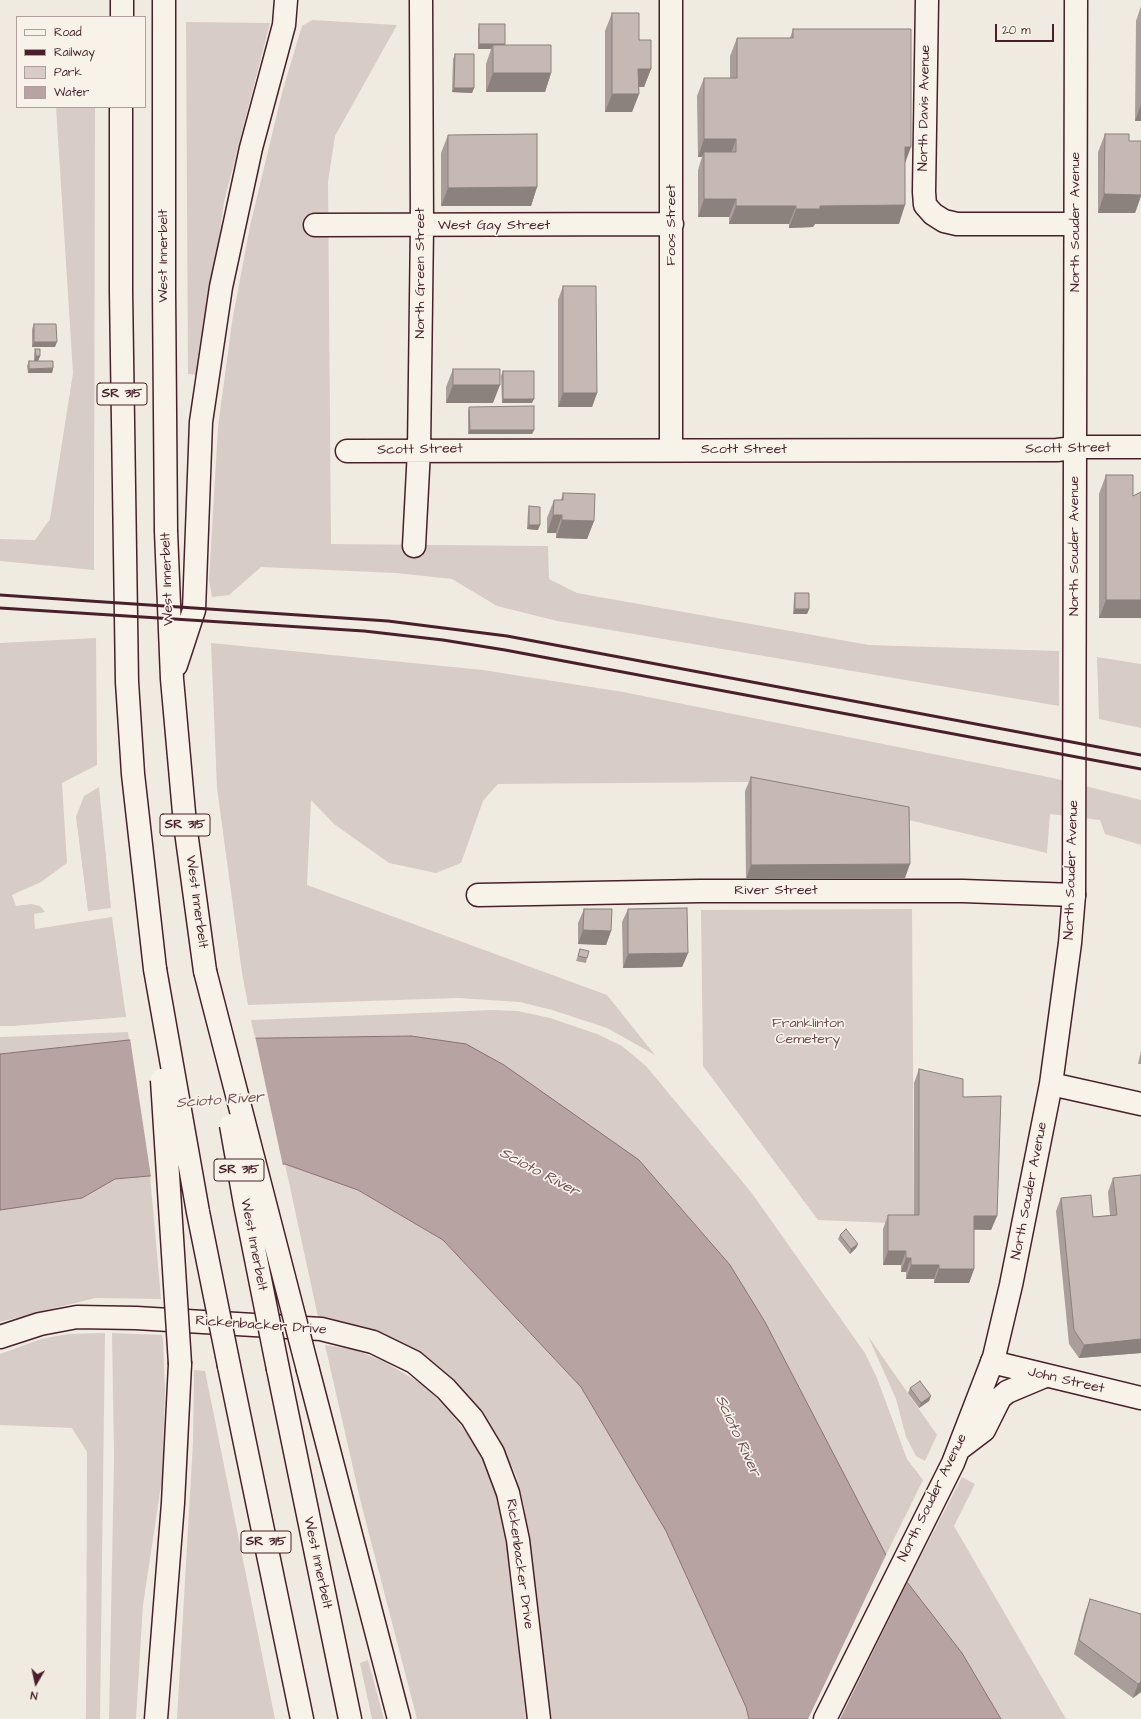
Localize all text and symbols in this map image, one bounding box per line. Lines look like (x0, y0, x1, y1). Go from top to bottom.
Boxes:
legend (16, 16, 146, 108)
scale bar (997, 16, 1056, 42)
text: 20 m (1002, 22, 1031, 39)
text: Road (54, 24, 82, 41)
text: Railway (54, 44, 95, 61)
street label: North Davis Avenue (915, 45, 935, 171)
text: Park (54, 64, 82, 81)
text: Water (54, 84, 89, 101)
street label: North Souder Avenue (1068, 152, 1084, 292)
street label: Foos Street (664, 184, 680, 266)
street label: North Green Street (413, 208, 429, 338)
street label: West Innerbelt (156, 209, 172, 303)
street label: West Gay Street (438, 218, 550, 234)
road number: SR 315 (97, 383, 147, 405)
street label: Scott Street (1025, 440, 1111, 458)
street label: Scott Street (377, 441, 463, 459)
street label: Scott Street (701, 442, 787, 458)
street label: North Souder Avenue (1067, 476, 1083, 616)
street label: West Innerbelt (158, 532, 178, 626)
street label: North Souder Avenue (1061, 800, 1083, 940)
road number: SR 315 (160, 814, 210, 836)
street label: West Innerbelt (181, 854, 211, 950)
street label: River Street (734, 883, 818, 899)
park label: Franklinton Cemetery (772, 1016, 844, 1048)
water label: Scioto River (176, 1089, 264, 1113)
street label: North Souder Avenue (1008, 1121, 1052, 1261)
water label: Scioto River (496, 1145, 582, 1201)
road number: SR 315 (214, 1159, 264, 1181)
street label: West Innerbelt (236, 1197, 270, 1293)
street label: Rickenbacker Drive (195, 1313, 327, 1339)
street label: John Street (1026, 1364, 1106, 1398)
water label: Scioto River (710, 1393, 764, 1479)
street label: North Souder Avenue (895, 1431, 971, 1565)
street label: Rickenbacker Drive (502, 1498, 536, 1630)
street label: West Innerbelt (299, 1515, 335, 1611)
road number: SR 315 (241, 1531, 291, 1553)
north arrow (16, 1663, 56, 1703)
text: N (29, 1687, 39, 1703)

